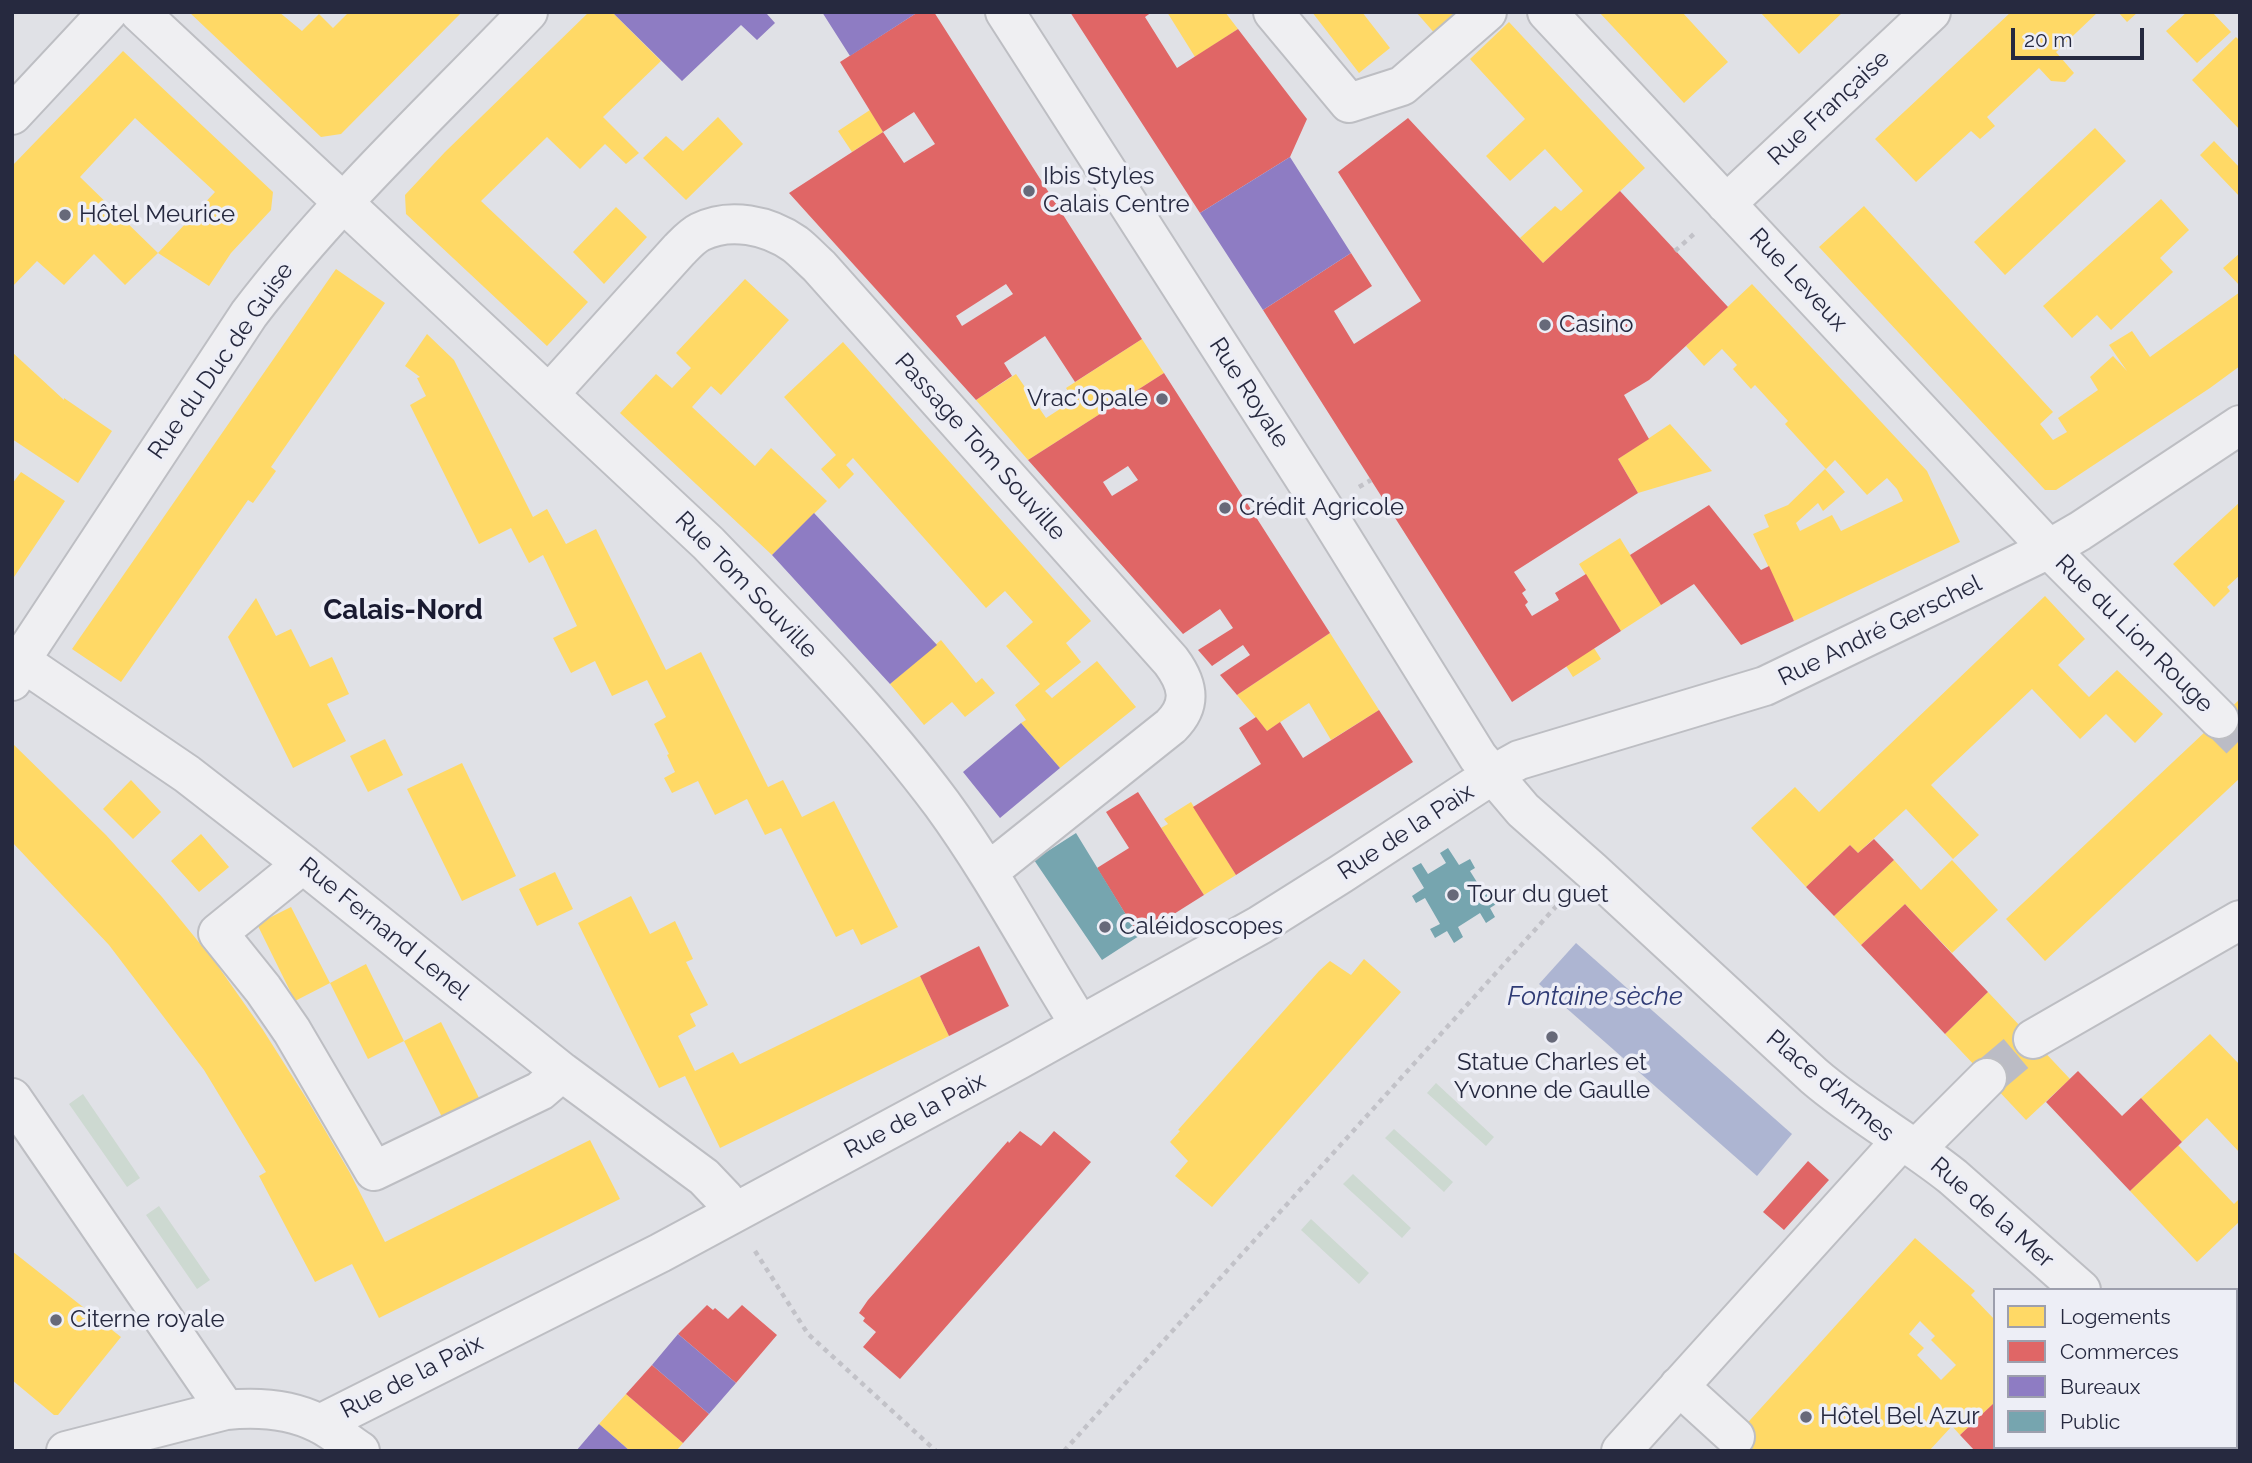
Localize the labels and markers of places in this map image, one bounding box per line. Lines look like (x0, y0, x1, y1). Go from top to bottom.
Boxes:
place label: Ibis Styles Calais Centre (1043, 163, 1190, 219)
marker: Ibis Styles Calais Centre (1021, 183, 1037, 199)
place label: Hôtel Meurice (79, 201, 235, 229)
marker: Hôtel Meurice (57, 207, 73, 223)
place label: Casino (1559, 311, 1634, 339)
marker: Casino (1537, 317, 1553, 333)
place label: Vrac'Opale (1027, 385, 1148, 413)
marker: Vrac'Opale (1154, 391, 1170, 407)
place label: Crédit Agricole (1239, 494, 1404, 522)
marker: Crédit Agricole (1217, 500, 1233, 516)
place label: Tour du guet (1467, 881, 1608, 909)
marker: Tour du guet (1445, 887, 1461, 903)
place label: Caléidoscopes (1119, 913, 1283, 941)
marker: Caléidoscopes (1097, 919, 1113, 935)
marker: Statue Charles et Yvonne de Gaulle (1544, 1029, 1560, 1045)
place label: Statue Charles et Yvonne de Gaulle (1454, 1049, 1650, 1105)
place label: Citerne royale (70, 1306, 224, 1334)
marker: Citerne royale (48, 1312, 64, 1328)
place label: Hôtel Bel Azur (1820, 1403, 1980, 1431)
marker: Hôtel Bel Azur (1798, 1409, 1814, 1425)

